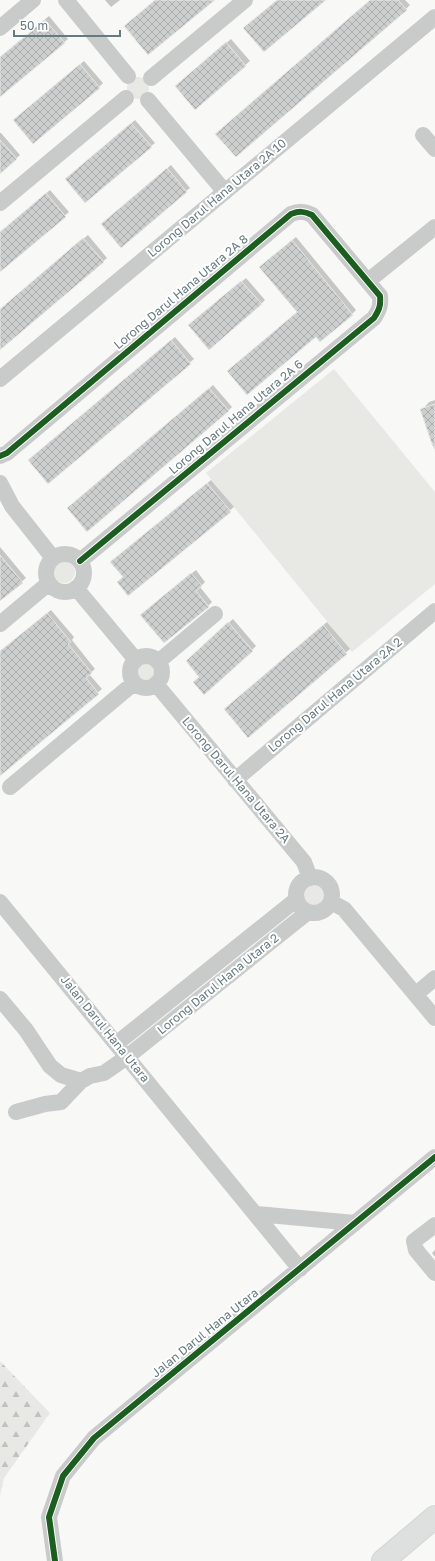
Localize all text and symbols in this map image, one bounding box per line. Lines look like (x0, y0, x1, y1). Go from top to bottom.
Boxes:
scale bar (14, 12, 120, 38)
text: 50 m (20, 18, 48, 33)
street label: Lorong Darul Hana Utara 2A 10 (144, 135, 289, 260)
street label: Lorong Darul Hana Utara 2A 8 (111, 231, 251, 352)
street label: Lorong Darul Hana Utara 2A 6 (166, 356, 306, 477)
street label: Lorong Darul Hana Utara 2A 2 (265, 634, 405, 755)
street label: Lorong Darul Hana Utara 2A (179, 714, 294, 846)
street label: Lorong Darul Hana Utara 2 (154, 930, 282, 1037)
street label: Jalan Darul Hana Utara (58, 972, 153, 1085)
street label: Jalan Darul Hana Utara (148, 1285, 261, 1380)

